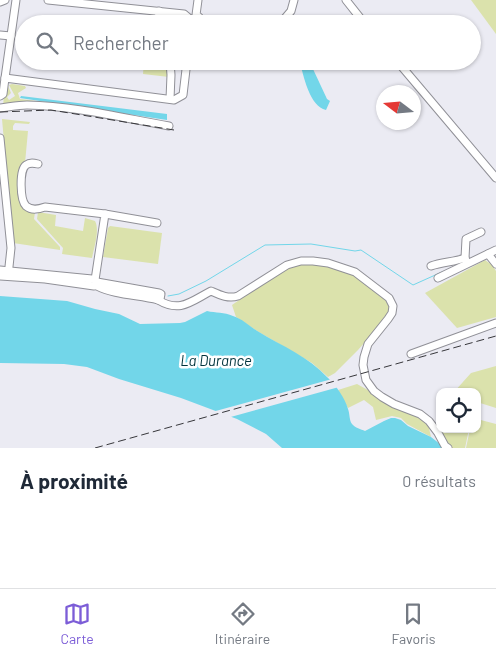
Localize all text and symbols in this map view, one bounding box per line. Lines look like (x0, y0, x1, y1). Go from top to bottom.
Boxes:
search box (15, 15, 481, 70)
icon: search (33, 29, 61, 57)
text: Rechercher (73, 31, 169, 54)
north arrow (376, 85, 421, 130)
water label: La Durance (180, 351, 252, 369)
map controls (436, 388, 481, 433)
button: locate (436, 388, 481, 433)
text: À proximité (20, 468, 128, 493)
text: 0 résultats (402, 471, 476, 490)
tab: Carte (61, 600, 94, 647)
tab: Itinéraire (215, 600, 270, 647)
tab: Favoris (391, 600, 435, 647)

